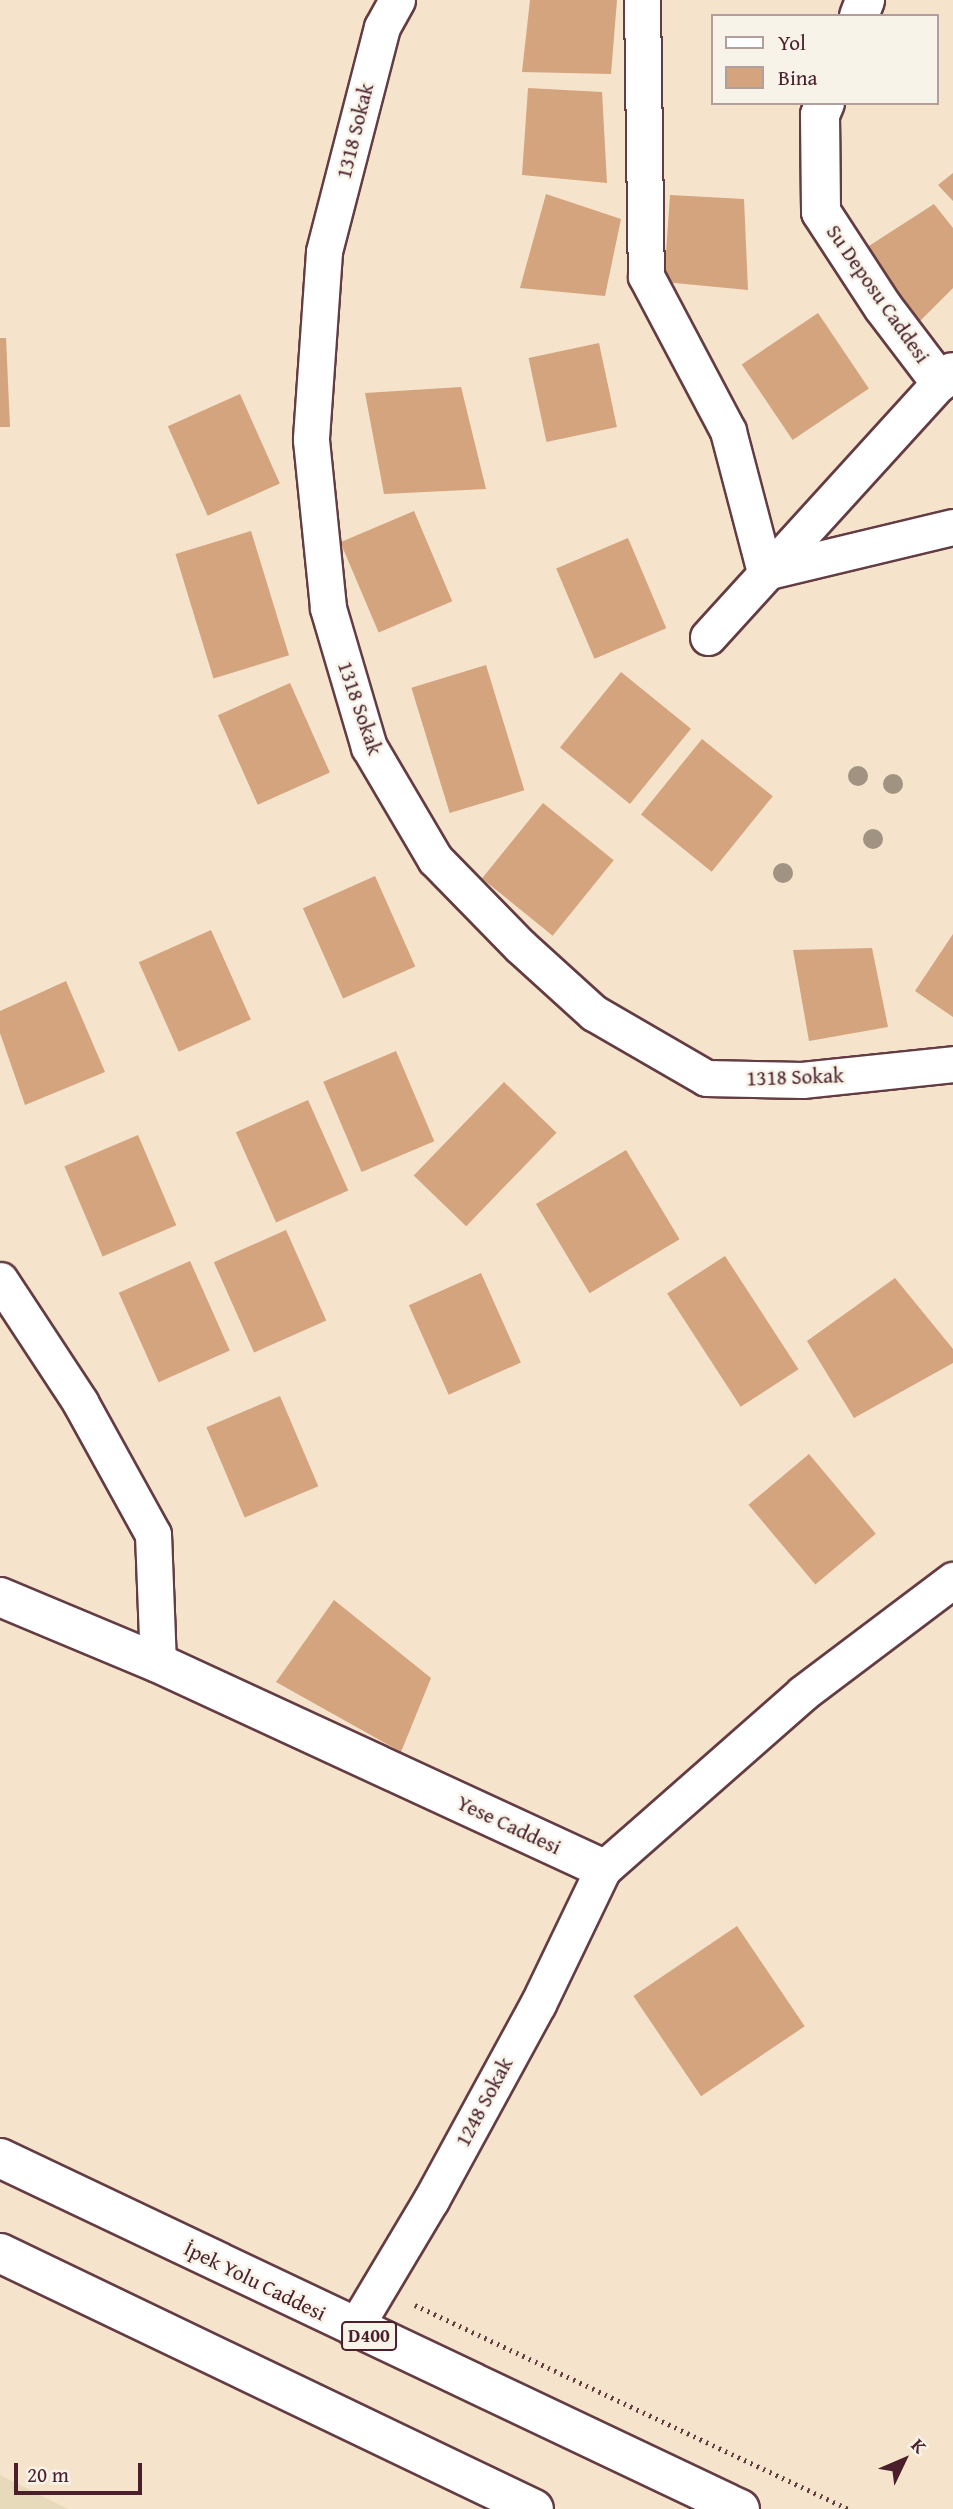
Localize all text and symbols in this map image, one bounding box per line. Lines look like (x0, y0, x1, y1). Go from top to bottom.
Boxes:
legend (712, 14, 939, 105)
text: Yol (778, 27, 806, 58)
text: Bina (778, 62, 818, 93)
street label: 1318 Sokak (331, 81, 379, 181)
street label: Su Deposu Caddesi (821, 220, 935, 368)
street label: 1318 Sokak (332, 658, 388, 758)
street label: 1318 Sokak (746, 1063, 844, 1091)
street label: Yese Caddesi (453, 1790, 565, 1860)
street label: 1248 Sokak (450, 2053, 518, 2151)
street label: İpek Yolu Caddesi (180, 2236, 330, 2326)
road number: D400 (341, 2320, 397, 2352)
north arrow (869, 2425, 939, 2495)
text: K (905, 2431, 933, 2459)
scale bar (18, 2450, 145, 2494)
text: 20 m (27, 2459, 69, 2490)

